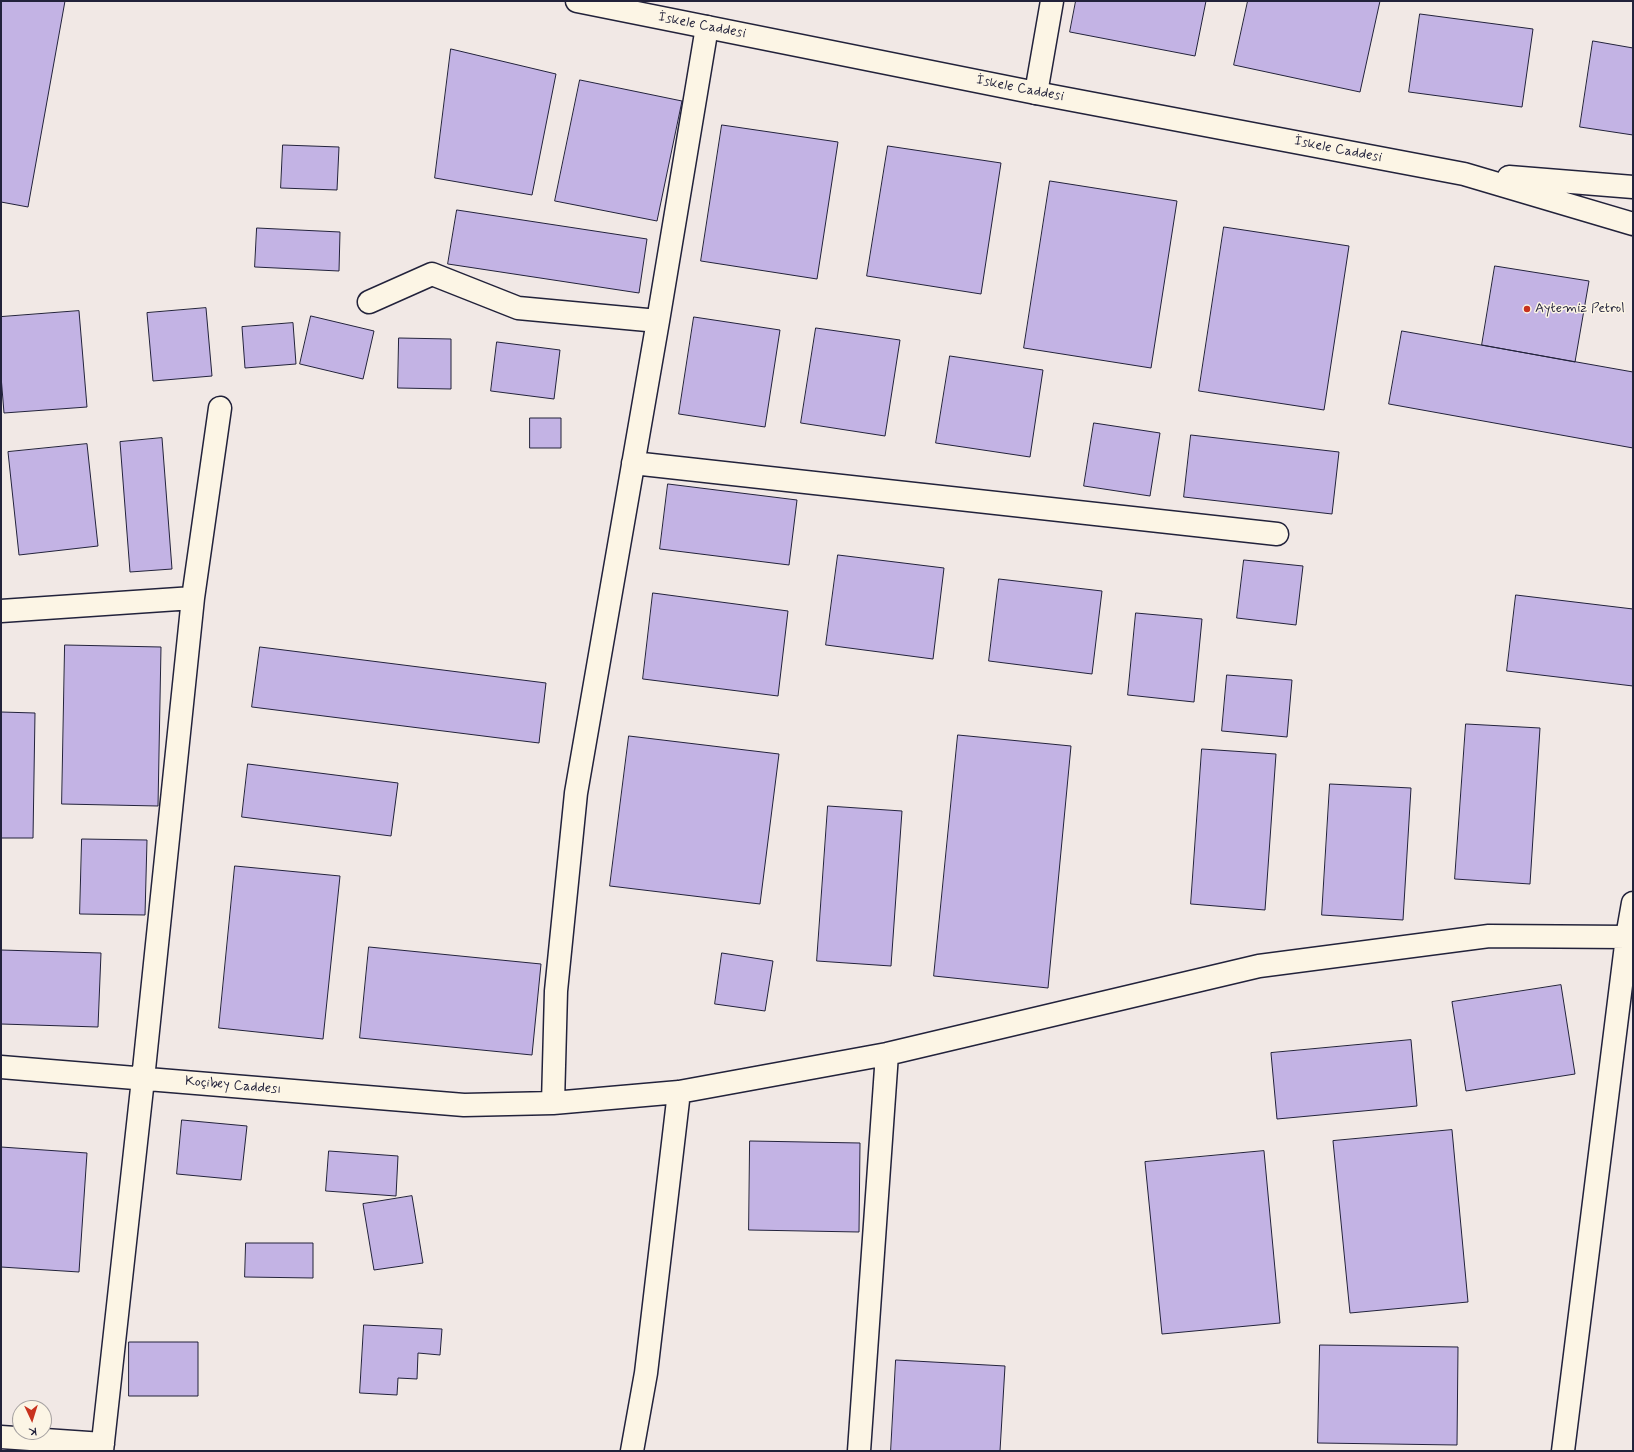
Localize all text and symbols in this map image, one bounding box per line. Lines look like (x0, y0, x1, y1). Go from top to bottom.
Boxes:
street label: İskele Caddesi (657, 9, 747, 43)
street label: İskele Caddesi (975, 72, 1065, 106)
street label: İskele Caddesi (1293, 133, 1383, 167)
place label: Aytemiz Petrol (1535, 301, 1625, 317)
marker: Aytemiz Petrol (1522, 304, 1532, 314)
street label: Koçibey Caddesı (184, 1073, 282, 1099)
north arrow (12, 1400, 52, 1440)
text: K (28, 1424, 37, 1438)

